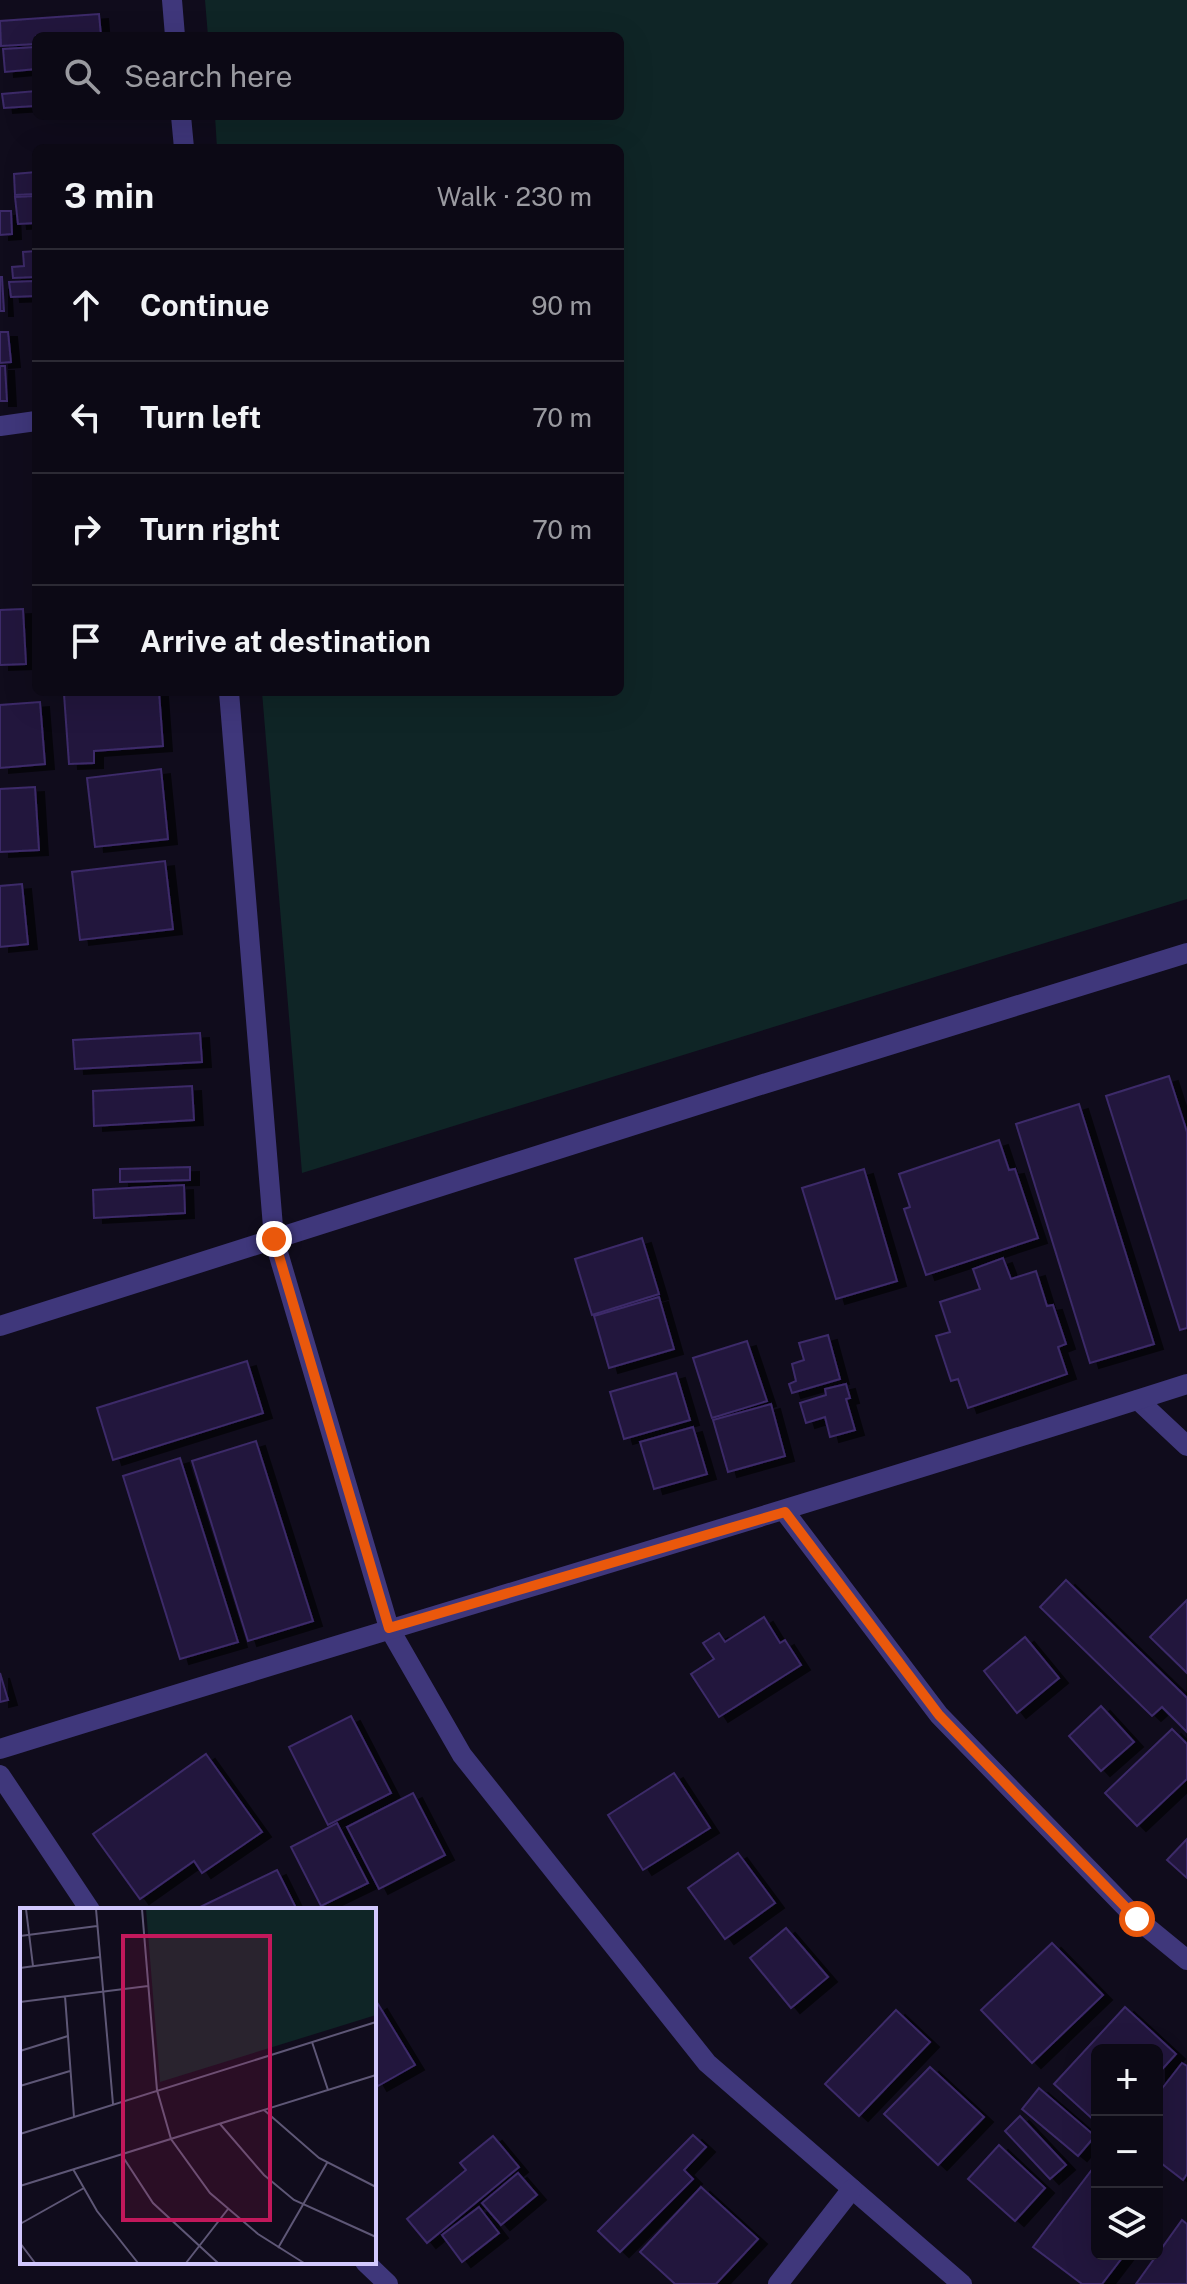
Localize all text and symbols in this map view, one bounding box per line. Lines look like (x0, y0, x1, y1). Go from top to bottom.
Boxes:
search box (32, 32, 624, 120)
icon: search (60, 54, 104, 98)
text: Search here (124, 58, 292, 94)
text: 3 min (64, 176, 154, 216)
text: Walk · 230 m (437, 181, 592, 212)
icon: ahead (64, 283, 108, 327)
text: Continue (140, 287, 270, 323)
text: 90 m (531, 290, 592, 321)
icon: left (64, 395, 108, 439)
text: Turn left (140, 399, 261, 435)
text: 70 m (532, 402, 592, 433)
icon: right (64, 507, 108, 551)
text: Turn right (140, 511, 280, 547)
text: 70 m (532, 514, 592, 545)
icon: arrive (64, 619, 108, 663)
text: Arrive at destination (140, 623, 431, 659)
route end (256, 1221, 292, 1257)
route start (1119, 1901, 1155, 1937)
inset map (20, 1908, 376, 2264)
map controls (1091, 2044, 1163, 2260)
button: + (1091, 2044, 1163, 2116)
button: − (1091, 2116, 1163, 2188)
button: layers (1091, 2188, 1163, 2260)

